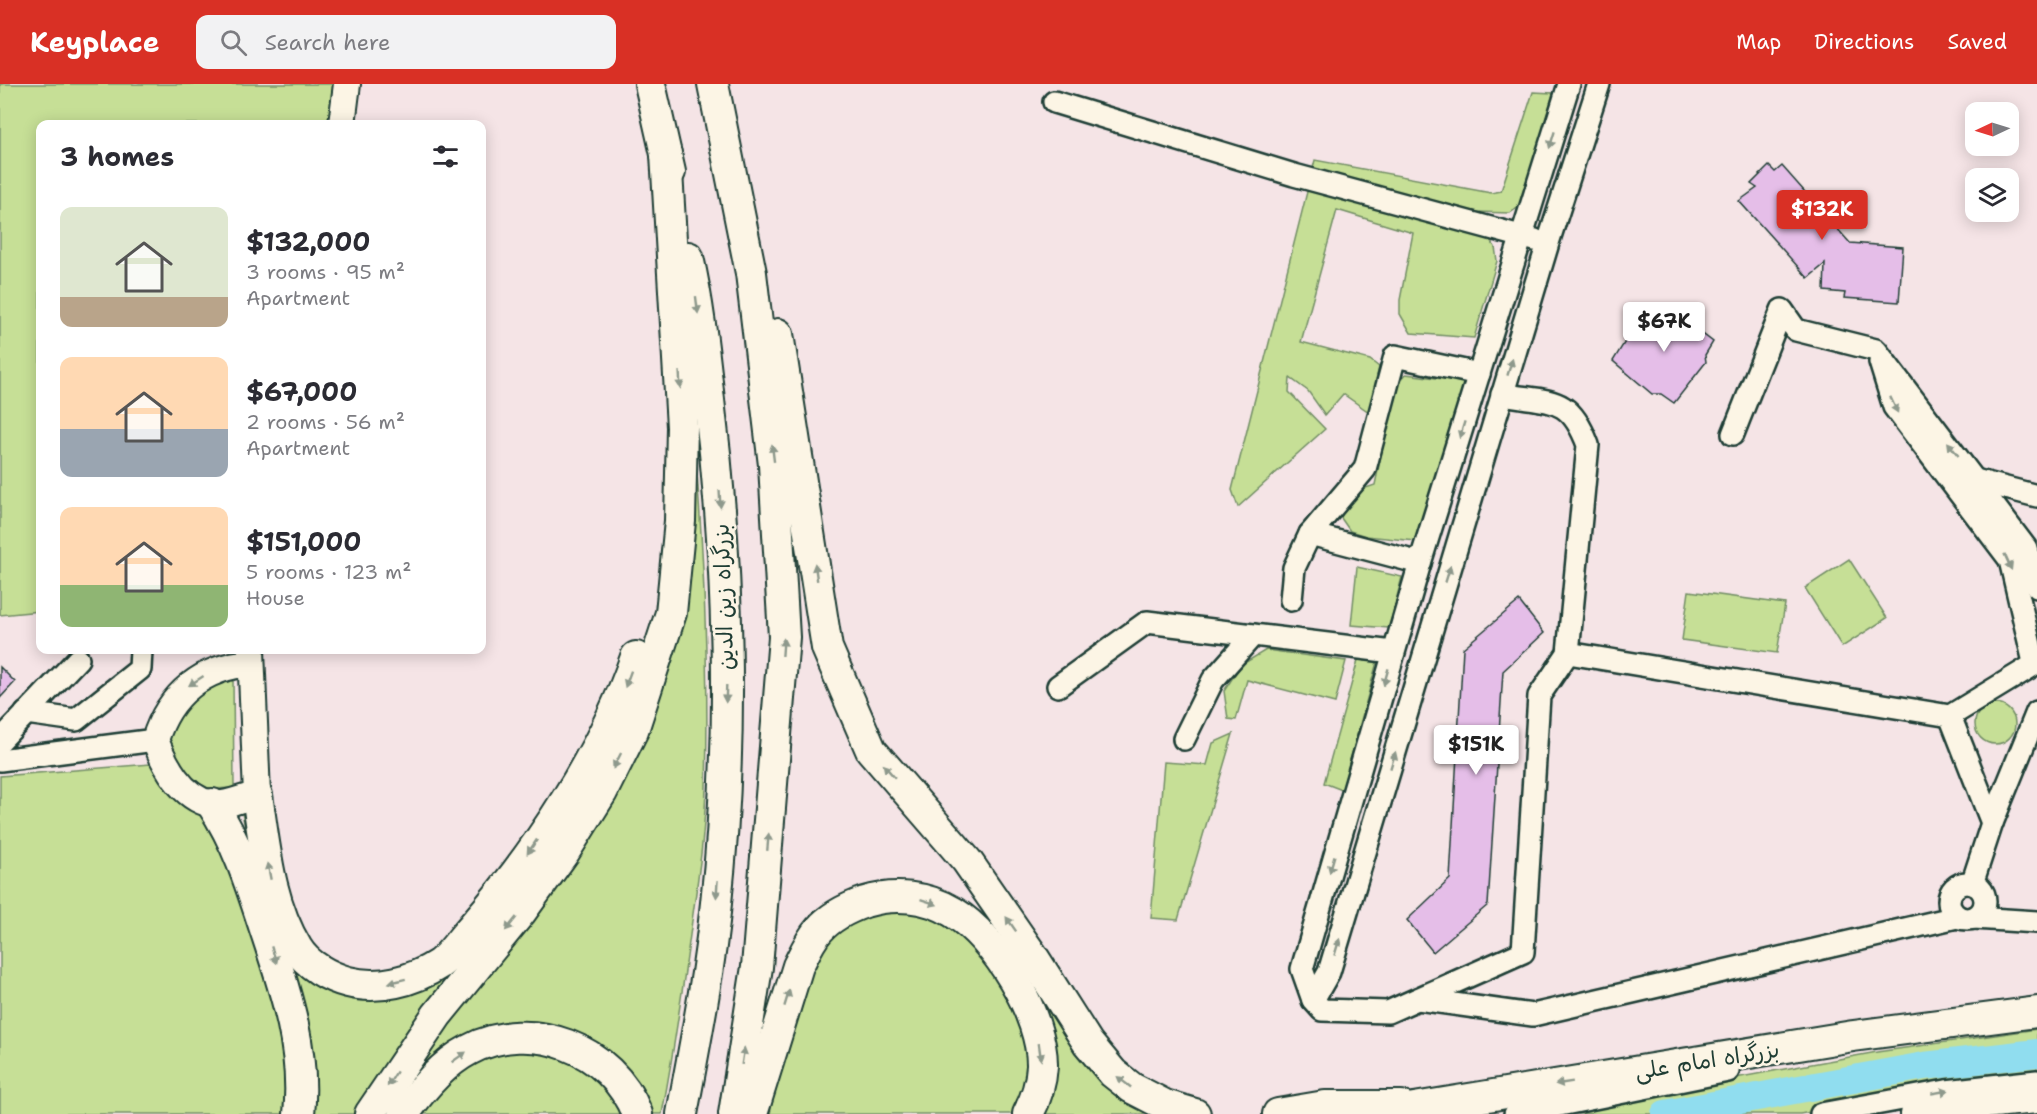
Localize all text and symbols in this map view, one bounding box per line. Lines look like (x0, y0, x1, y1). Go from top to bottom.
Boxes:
search box (196, 15, 616, 69)
text: Keyplace (30, 23, 160, 61)
icon: search (217, 26, 250, 59)
text: Search here (265, 28, 390, 57)
text: Map (1736, 28, 1781, 56)
text: Directions (1814, 28, 1914, 56)
text: Saved (1947, 28, 2007, 56)
north arrow (1965, 102, 2019, 156)
map controls (1965, 102, 2019, 222)
one-way arrow (1547, 131, 1556, 149)
text: 3 homes (60, 139, 174, 174)
icon: filters (429, 140, 462, 173)
button: layers (1965, 168, 2019, 222)
pin: $132K (1780, 190, 1864, 241)
text: $132K (1791, 196, 1853, 222)
text: $132,000 (246, 224, 371, 259)
icon: home (108, 231, 180, 303)
text: 3 rooms · 95 m² (246, 259, 405, 285)
text: Apartment (246, 285, 350, 311)
one-way arrow (693, 296, 702, 315)
pin: $67K (1628, 302, 1700, 353)
text: $67K (1637, 308, 1691, 334)
one-way arrow (1506, 358, 1515, 376)
one-way arrow (675, 370, 684, 389)
text: $67,000 (246, 374, 357, 409)
icon: home (108, 381, 180, 453)
one-way arrow (1889, 396, 1899, 414)
text: 2 rooms · 56 m² (246, 409, 405, 435)
one-way arrow (1457, 421, 1466, 439)
text: Apartment (246, 435, 350, 461)
one-way arrow (1946, 441, 1959, 457)
one-way arrow (768, 443, 778, 462)
one-way arrow (715, 490, 724, 509)
street label: بزرگراه زین الدین (706, 523, 741, 671)
text: $151,000 (246, 524, 362, 559)
icon: home (108, 531, 180, 603)
one-way arrow (2003, 553, 2013, 571)
text: 5 rooms · 123 m² (246, 559, 412, 585)
one-way arrow (811, 563, 820, 582)
one-way arrow (1444, 564, 1453, 582)
text: House (246, 585, 305, 611)
one-way arrow (778, 638, 788, 657)
one-way arrow (1381, 668, 1390, 686)
one-way arrow (623, 670, 633, 688)
one-way arrow (188, 676, 205, 687)
one-way arrow (721, 684, 731, 703)
pin: $151K (1434, 725, 1518, 776)
text: $151K (1448, 731, 1504, 757)
one-way arrow (1389, 751, 1398, 769)
one-way arrow (613, 753, 622, 770)
one-way arrow (883, 764, 896, 779)
one-way arrow (763, 832, 773, 851)
one-way arrow (526, 839, 538, 855)
one-way arrow (1327, 855, 1336, 873)
one-way arrow (264, 862, 273, 881)
one-way arrow (713, 879, 722, 898)
one-way arrow (920, 898, 938, 907)
one-way arrow (504, 916, 517, 932)
one-way arrow (1005, 916, 1017, 932)
one-way arrow (1333, 938, 1342, 956)
one-way arrow (269, 946, 279, 964)
one-way arrow (387, 977, 406, 986)
one-way arrow (783, 989, 793, 1007)
street label: بزرگراه امام علی (1633, 1035, 1782, 1088)
one-way arrow (1035, 1042, 1044, 1061)
one-way arrow (739, 1047, 748, 1066)
one-way arrow (450, 1051, 466, 1063)
one-way arrow (386, 1070, 398, 1086)
one-way arrow (1116, 1076, 1131, 1088)
one-way arrow (1554, 1079, 1573, 1088)
one-way arrow (1931, 1087, 1950, 1096)

